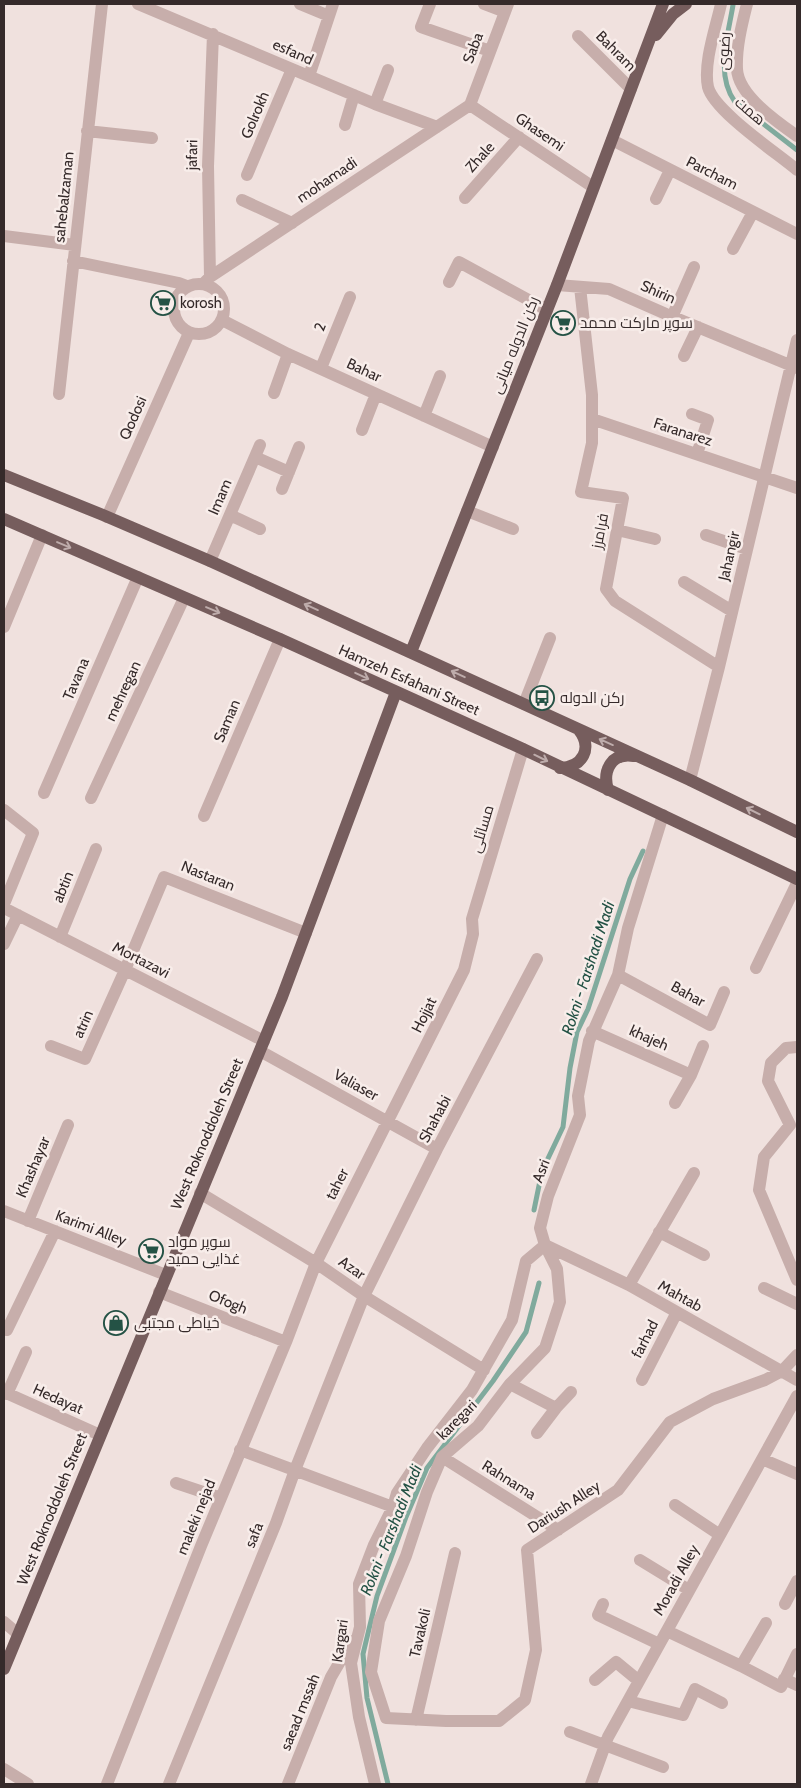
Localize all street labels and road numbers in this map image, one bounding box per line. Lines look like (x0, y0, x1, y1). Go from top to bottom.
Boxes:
street label: Bahram (592, 27, 640, 75)
street label: Saba (459, 29, 487, 66)
street label: رضوی (714, 31, 735, 71)
street label: esfand (270, 35, 316, 69)
street label: Golrokh (237, 89, 273, 141)
street label: همت (731, 93, 769, 129)
street label: Ghasemi (512, 109, 568, 155)
street label: Zhale (462, 138, 499, 176)
street label: jafari (183, 140, 201, 171)
street label: sahebalzaman (50, 151, 78, 243)
street label: Parcham (683, 152, 741, 194)
street label: mohamadi (294, 153, 360, 207)
street label: Shirin (638, 276, 678, 308)
street label: رکن الدوله میانی (487, 294, 544, 397)
street label: 2 (310, 320, 330, 334)
street label: Bahar (344, 354, 384, 386)
street label: Qodosi (115, 393, 151, 443)
street label: Faranarez (651, 414, 715, 450)
street label: Imam (204, 476, 236, 518)
street label: فرامرز (588, 512, 612, 551)
street label: Jahangir (714, 529, 743, 583)
street label: Hamzeh Esfahani Street (336, 641, 482, 719)
street label: Tavana (59, 654, 93, 703)
street label: mehregan (101, 658, 145, 724)
street label: Saman (210, 697, 244, 745)
street label: مسائلی (466, 803, 499, 855)
street label: Nastaran (179, 857, 237, 895)
street label: abtin (49, 869, 77, 905)
street label: Mortazavi (109, 938, 173, 982)
street label: Bahar (668, 977, 708, 1011)
street label: Hojjat (408, 994, 440, 1036)
street label: atrin (69, 1007, 97, 1041)
street label: khajeh (627, 1021, 671, 1055)
street label: West Roknoddoleh Street (167, 1056, 247, 1212)
street label: Valiaser (331, 1065, 382, 1105)
street label: Shahabi (415, 1092, 455, 1146)
street label: Khashayar (12, 1134, 54, 1200)
street label: Asri (528, 1157, 554, 1185)
street label: taher (322, 1165, 353, 1203)
street label: Karimi Alley (53, 1206, 129, 1250)
street label: Azar (335, 1253, 369, 1284)
street label: Mahtab (655, 1277, 705, 1315)
street label: Ofogh (206, 1286, 250, 1318)
street label: farhad (628, 1317, 662, 1361)
street label: Hedayat (30, 1380, 86, 1418)
street label: karegari (433, 1396, 481, 1444)
street label: West Roknoddoleh Street (13, 1430, 91, 1588)
street label: Rahnama (479, 1456, 540, 1504)
street label: maleki nejad (173, 1477, 219, 1557)
street label: Dariush Alley (524, 1477, 604, 1537)
street label: safa (241, 1519, 267, 1550)
street label: Moradi Alley (649, 1541, 703, 1619)
street label: Tavakoli (406, 1607, 434, 1659)
street label: Kargari (328, 1618, 352, 1664)
street label: saead mssah (277, 1671, 323, 1753)

